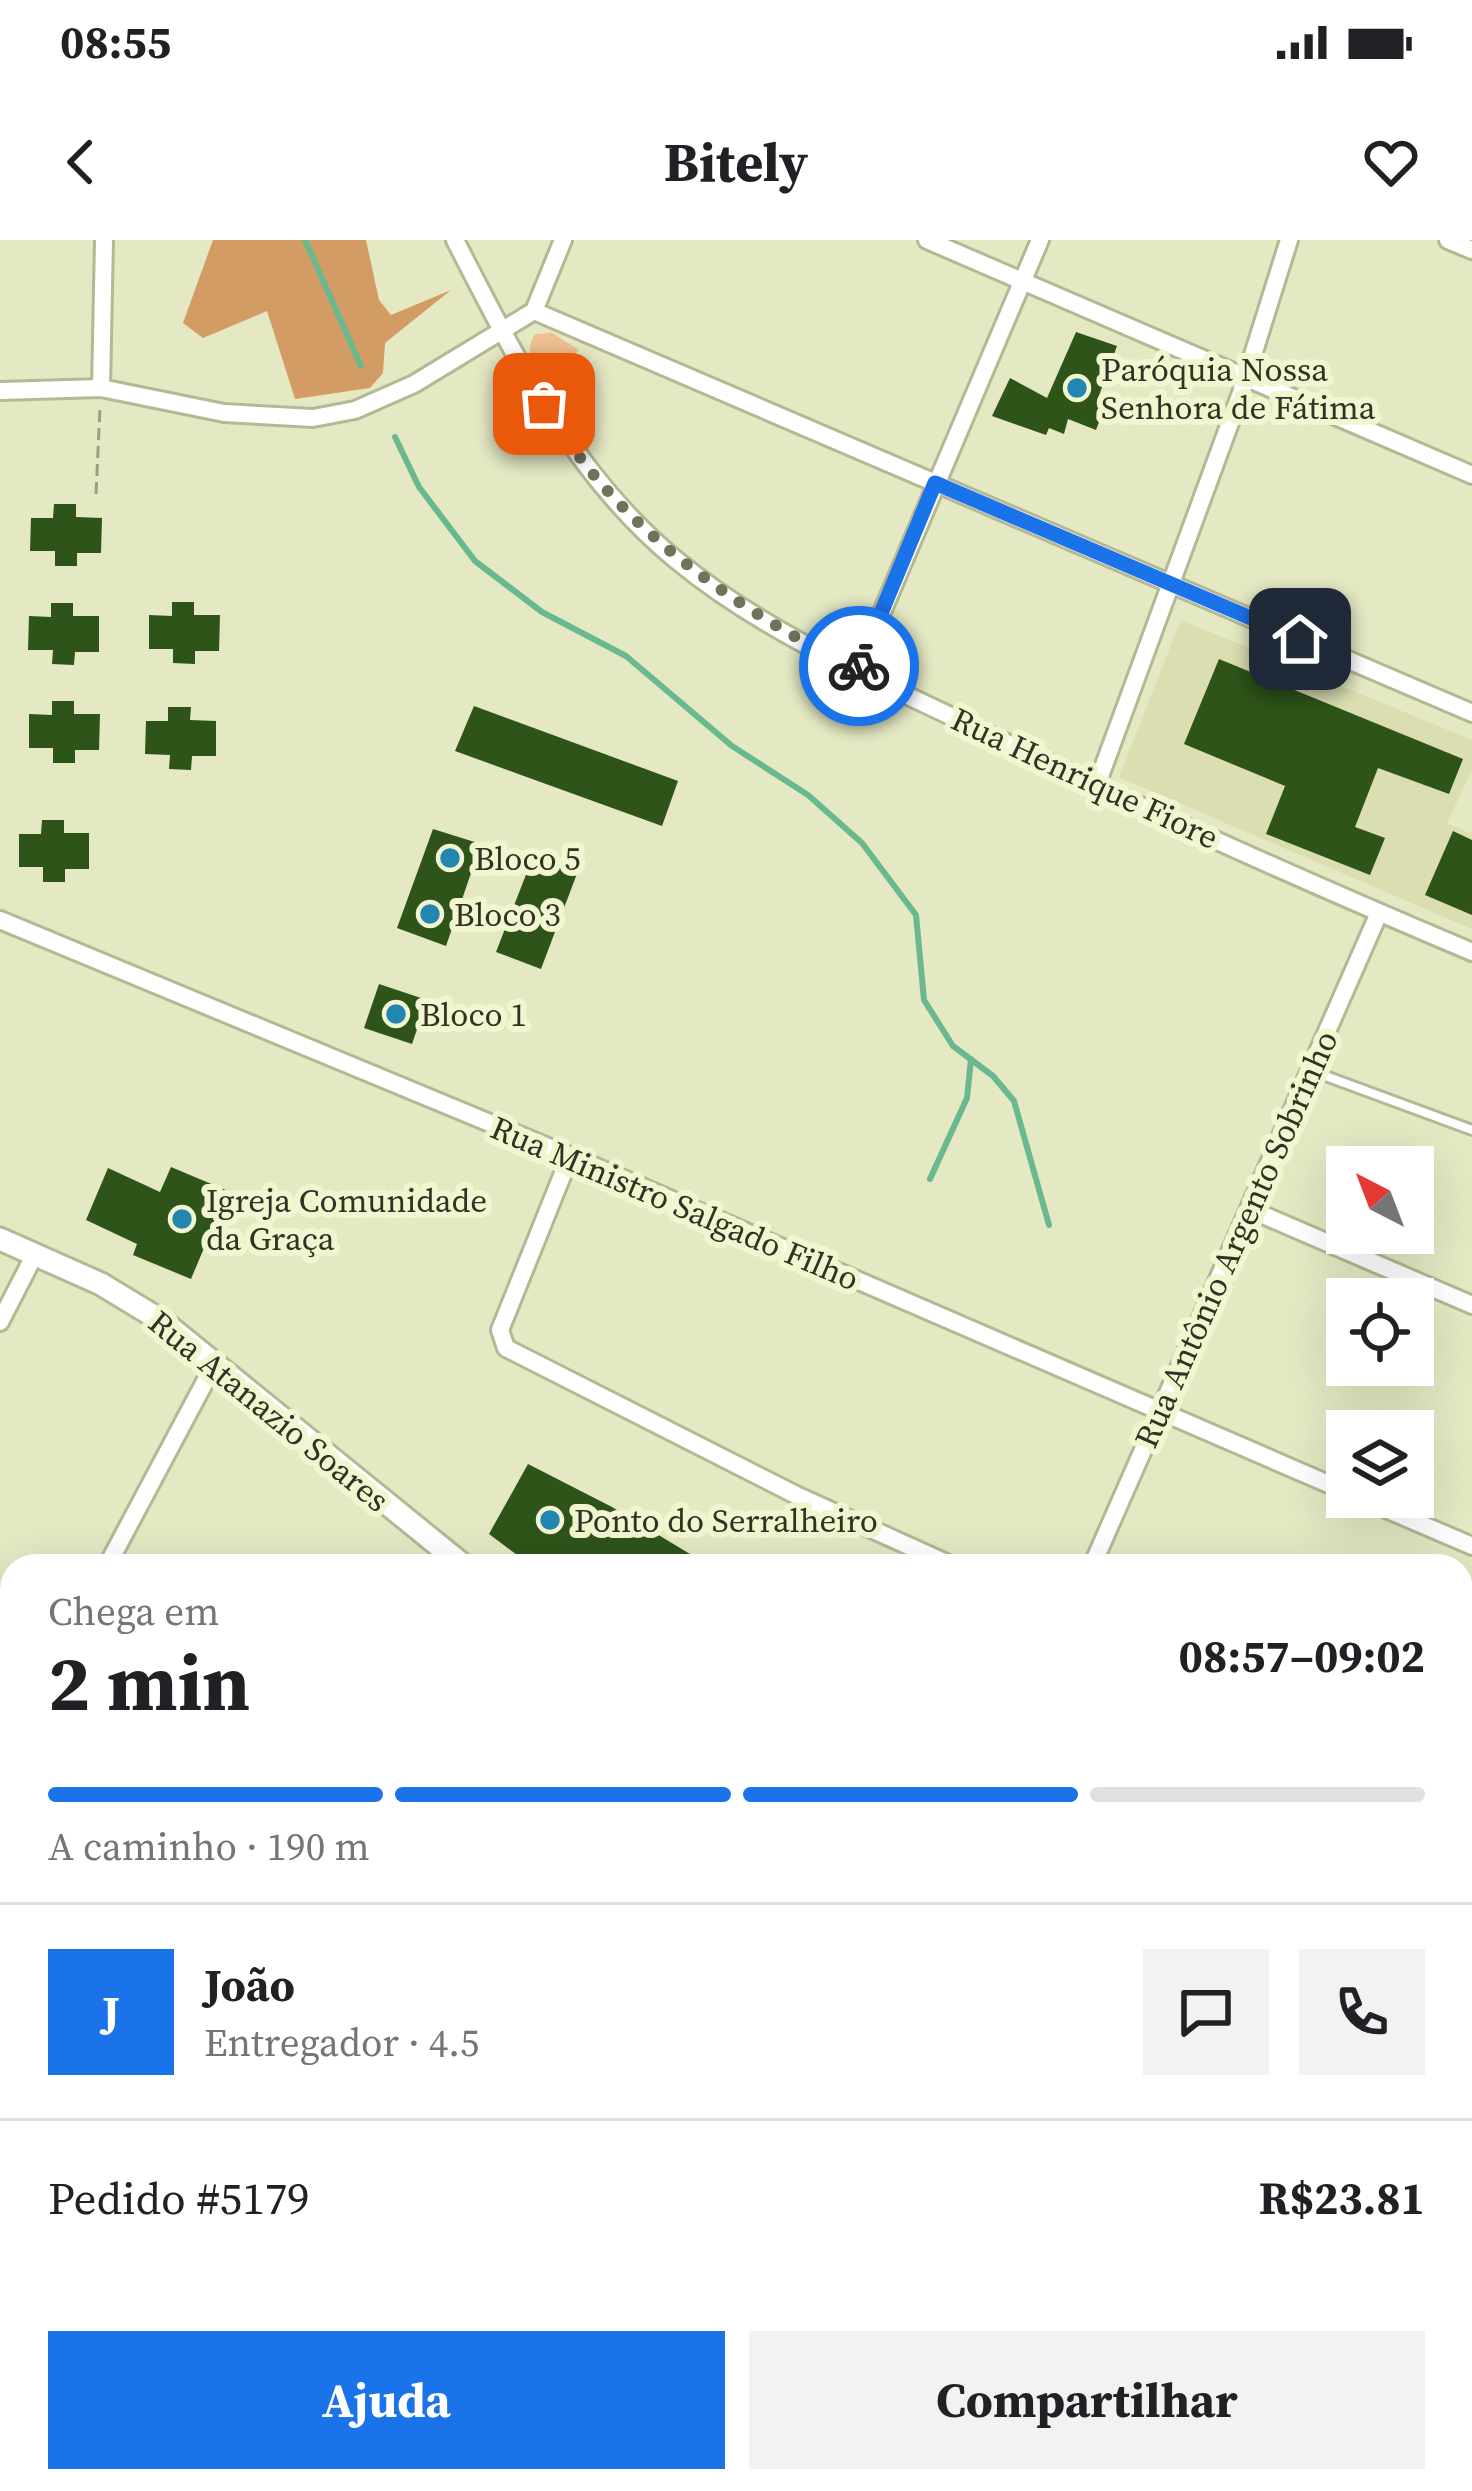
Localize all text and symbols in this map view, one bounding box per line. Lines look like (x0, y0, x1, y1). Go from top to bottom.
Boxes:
text: 08:55 (60, 11, 171, 73)
text: Bitely (664, 125, 808, 199)
icon: back (48, 129, 114, 195)
icon: heart (1358, 129, 1424, 195)
place label: Paróquia Nossa Senhora de Fátima (1101, 347, 1376, 430)
pin (493, 353, 595, 455)
icon: bag (511, 371, 577, 437)
marker: Paróquia Nossa Senhora de Fátima (1064, 375, 1090, 401)
pin (1249, 588, 1351, 690)
courier (799, 606, 919, 726)
icon: home (1267, 606, 1333, 672)
icon: bike (826, 633, 892, 699)
street label: Rua Henrique Fiore (944, 696, 1226, 860)
place label: Bloco 5 (474, 836, 581, 881)
marker: Bloco 5 (437, 845, 463, 871)
place label: Bloco 3 (454, 892, 561, 937)
marker: Bloco 3 (417, 901, 443, 927)
place label: Bloco 1 (420, 992, 527, 1037)
marker: Bloco 1 (383, 1001, 409, 1027)
street label: Rua Antônio Argento Sobrinho (1124, 1023, 1348, 1455)
street label: Rua Ministro Salgado Filho (484, 1105, 866, 1301)
north arrow (1326, 1146, 1434, 1254)
map controls (1326, 1146, 1434, 1518)
place label: Igreja Comunidade da Graça (206, 1178, 487, 1261)
marker: Igreja Comunidade da Graça (169, 1206, 195, 1232)
button: locate (1326, 1278, 1434, 1386)
street label: Rua Atanazio Soares (139, 1300, 399, 1522)
button: layers (1326, 1410, 1434, 1518)
place label: Ponto do Serralheiro (574, 1498, 878, 1543)
marker: Ponto do Serralheiro (537, 1507, 563, 1533)
text: Chega em (48, 1585, 219, 1638)
text: 08:57–09:02 (1179, 1625, 1425, 1687)
text: 2 min (48, 1629, 250, 1736)
text: A caminho · 190 m (48, 1820, 370, 1873)
button: chat (1143, 1949, 1269, 2075)
button: phone (1299, 1949, 1425, 2075)
text: João (204, 1954, 295, 2016)
text: J (102, 1981, 120, 2043)
text: Entregador · 4.5 (204, 2016, 480, 2069)
text: Pedido #5179 (48, 2167, 310, 2229)
text: R$23.81 (1259, 2167, 1425, 2229)
button: Ajuda (48, 2331, 725, 2469)
button: Compartilhar (749, 2331, 1425, 2469)

